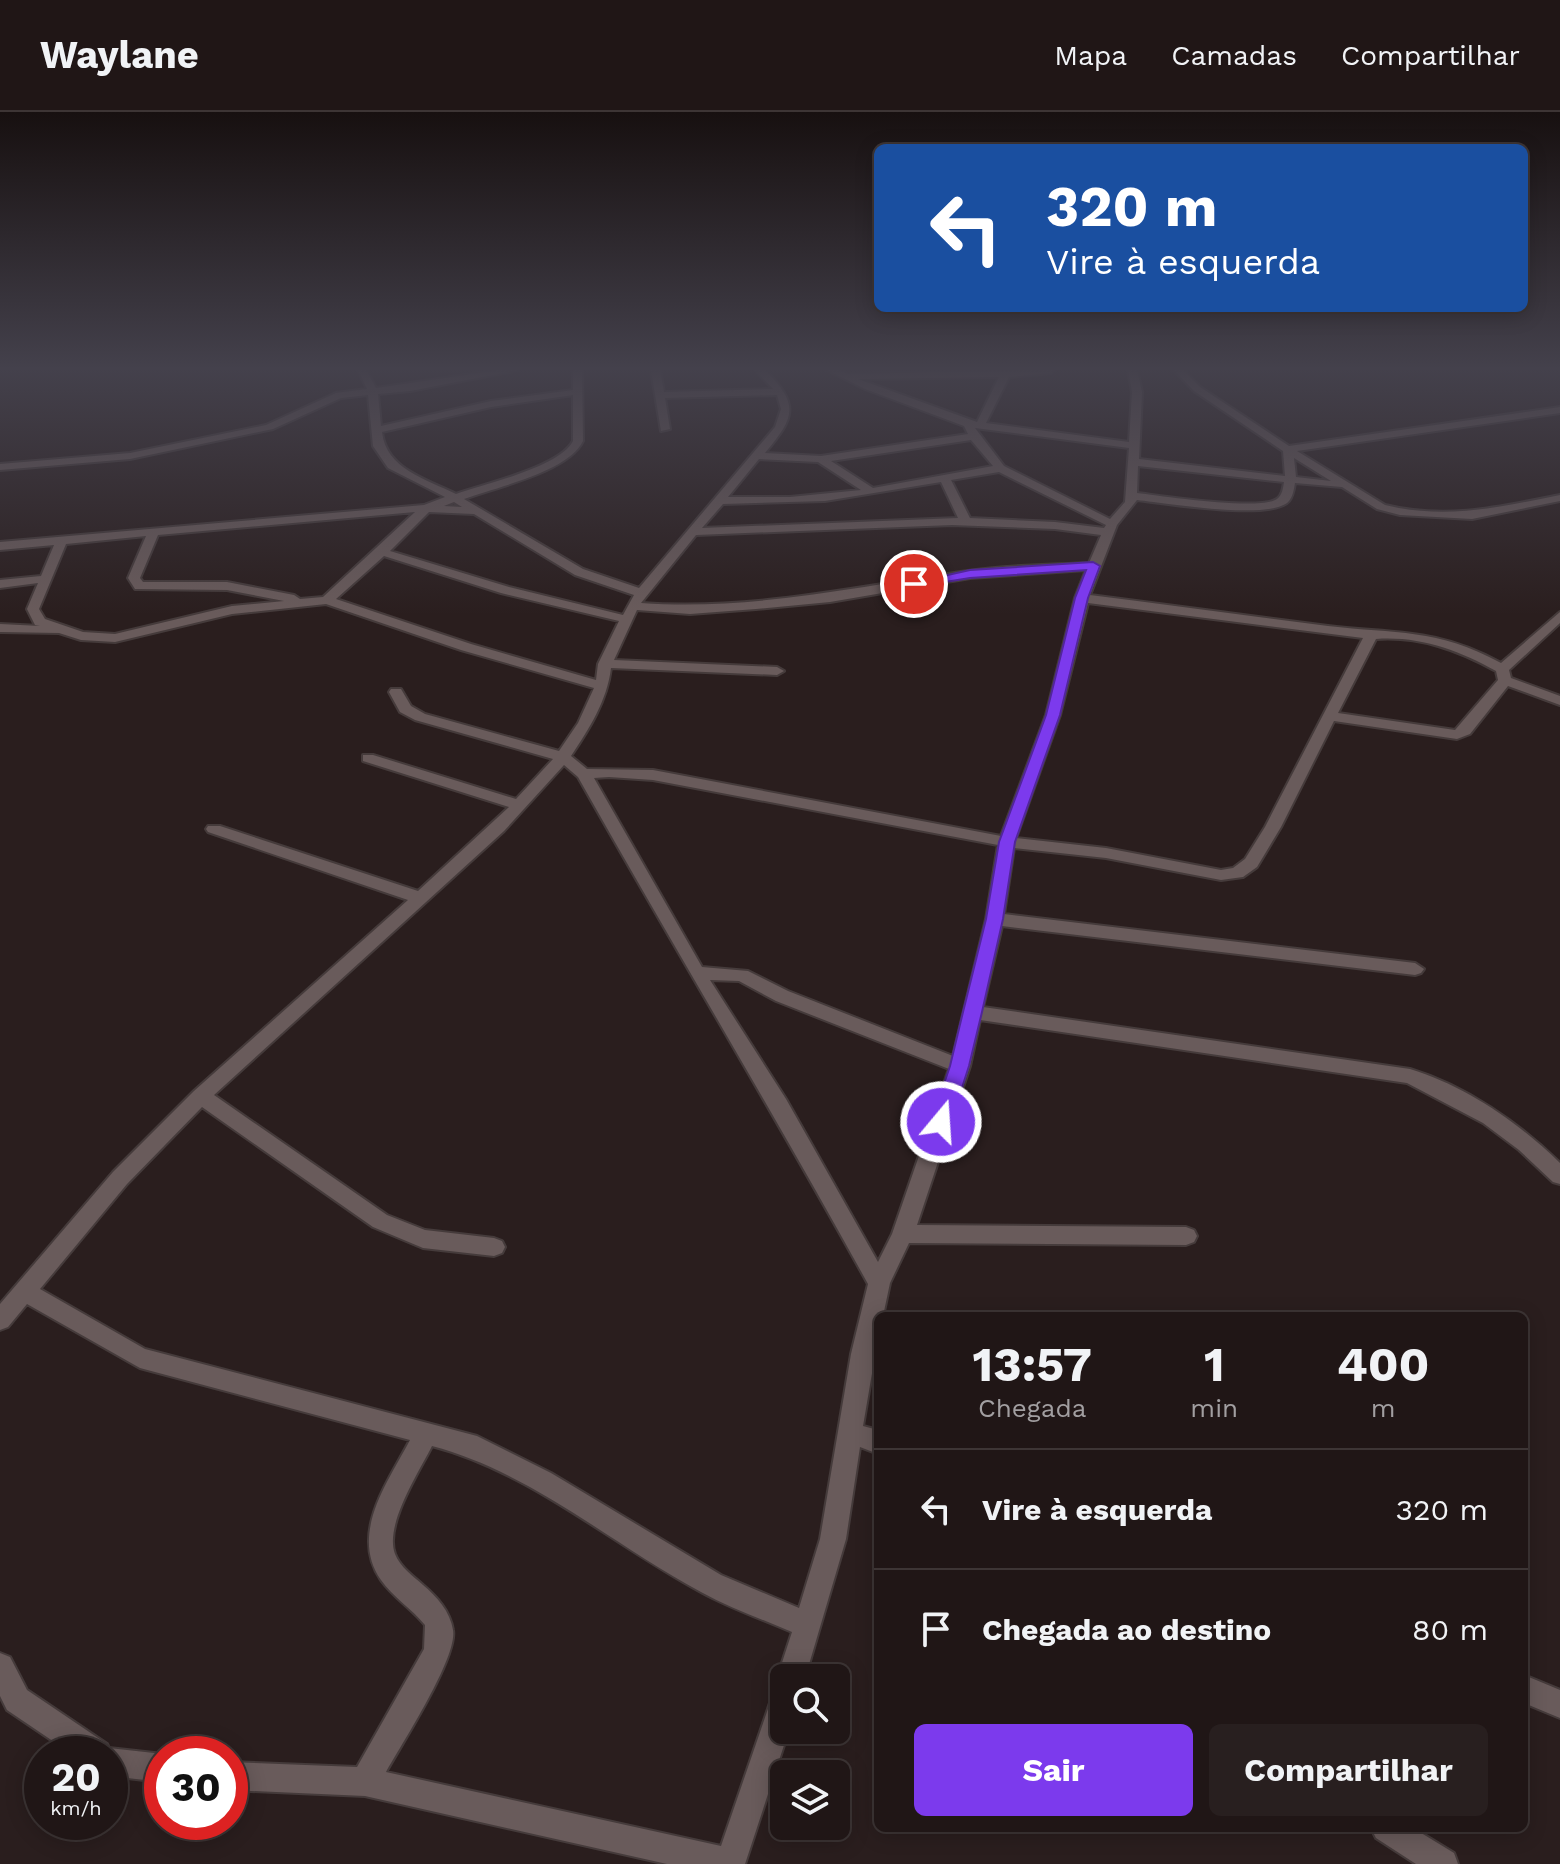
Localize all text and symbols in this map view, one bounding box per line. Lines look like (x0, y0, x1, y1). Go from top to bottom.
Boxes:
text: Waylane (40, 33, 199, 77)
text: Mapa (1054, 39, 1127, 72)
text: Camadas (1171, 39, 1297, 72)
text: Compartilhar (1341, 39, 1520, 72)
text: 320 m (1046, 174, 1217, 240)
icon: left (914, 176, 1018, 280)
text: Vire à esquerda (1046, 241, 1320, 283)
pin (880, 550, 948, 618)
icon: arrive (892, 562, 936, 606)
position arrow (899, 1080, 983, 1164)
text: 13:57 (972, 1336, 1092, 1393)
text: 1 (1204, 1336, 1225, 1393)
text: 400 (1337, 1336, 1429, 1393)
text: Chegada (978, 1393, 1086, 1423)
text: min (1190, 1393, 1238, 1423)
text: m (1371, 1393, 1395, 1423)
icon: left (914, 1487, 958, 1531)
text: Vire à esquerda (982, 1492, 1212, 1527)
text: 320 m (1396, 1492, 1488, 1527)
icon: arrive (914, 1607, 958, 1651)
text: Chegada ao destino (982, 1612, 1271, 1647)
text: 80 m (1412, 1612, 1488, 1647)
map controls (770, 1664, 850, 1840)
button: search (770, 1664, 850, 1744)
button: Sair (914, 1724, 1193, 1816)
button: Compartilhar (1209, 1724, 1488, 1816)
speed limit sign: 30 (144, 1736, 248, 1840)
text: 20 (51, 1754, 101, 1801)
button: layers (770, 1760, 850, 1840)
text: km/h (50, 1796, 102, 1820)

